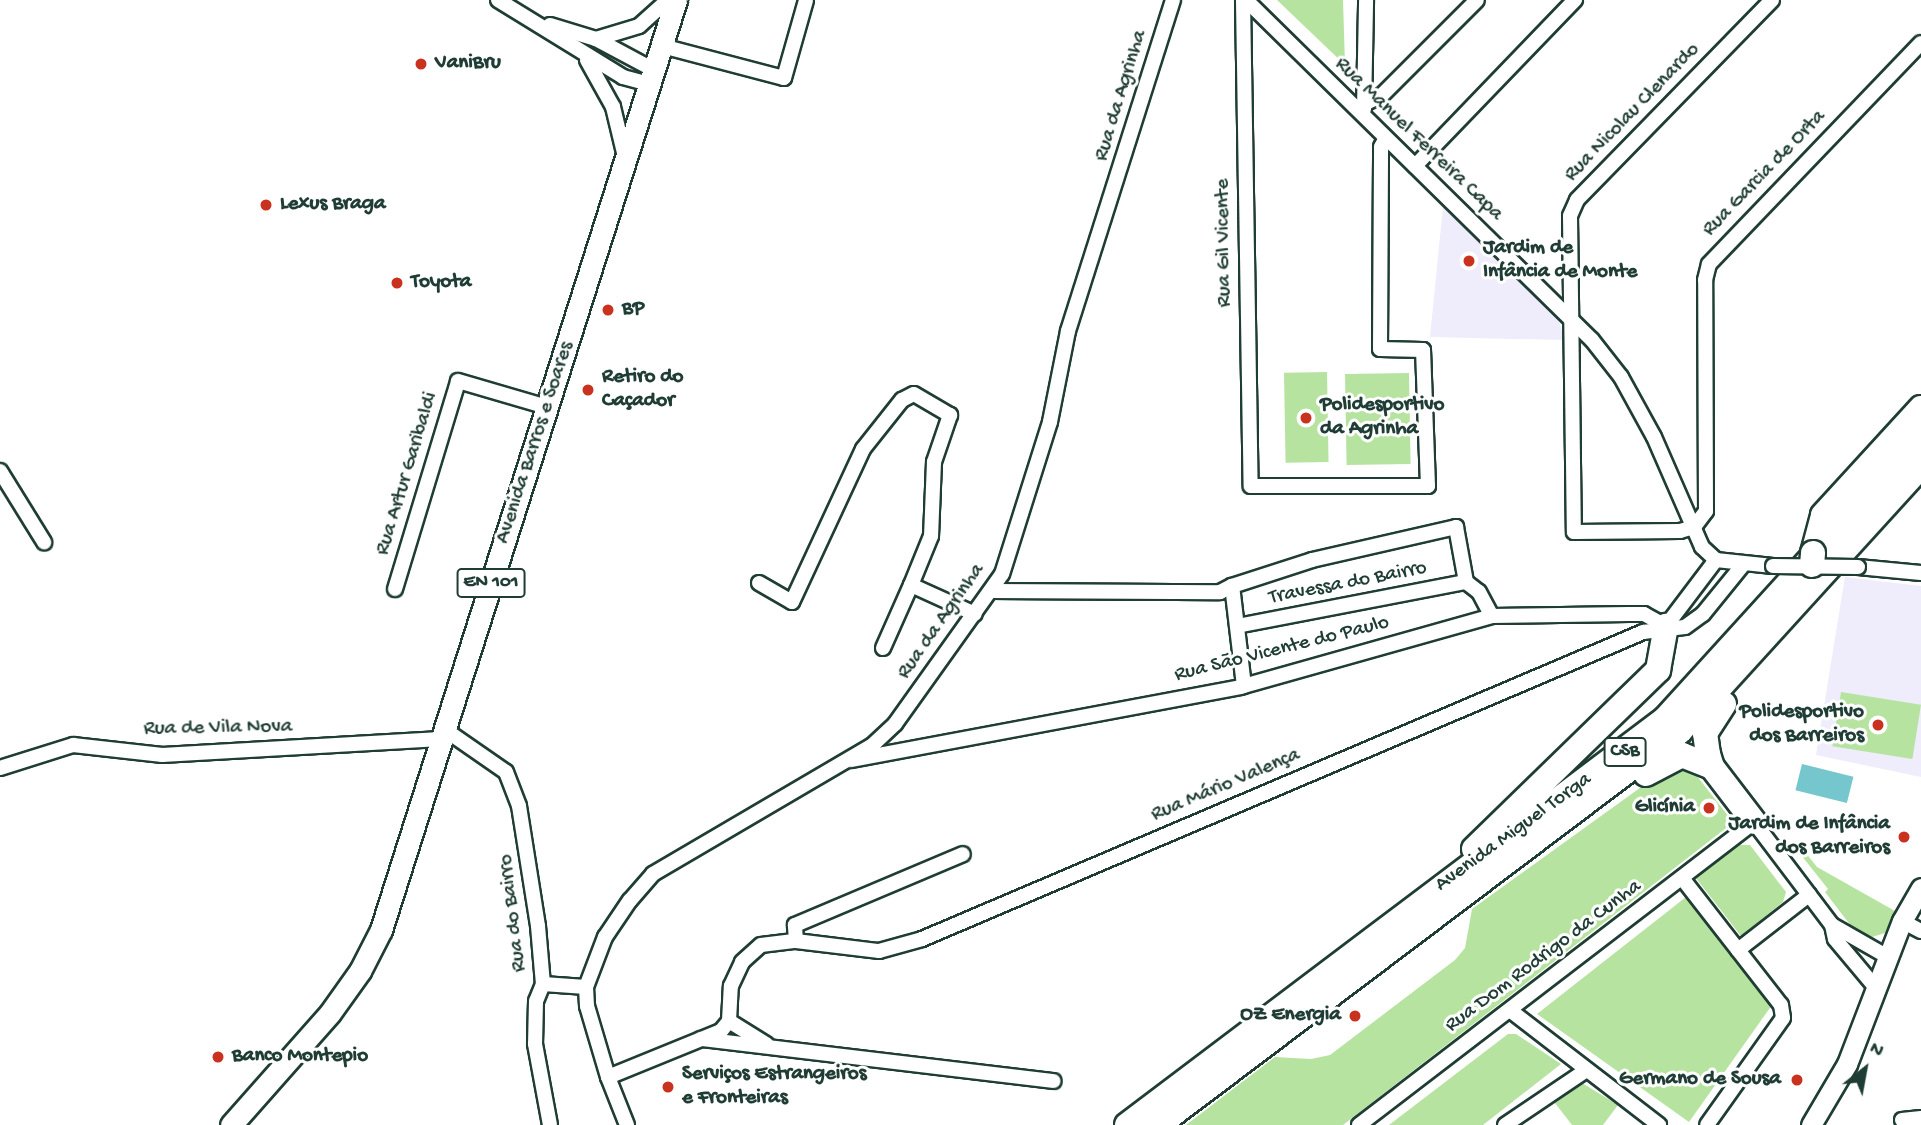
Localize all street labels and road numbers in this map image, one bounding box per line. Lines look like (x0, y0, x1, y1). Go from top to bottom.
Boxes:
street label: Rua da Agrinha (1090, 27, 1154, 165)
street label: Rua Nicolau Clenardo (1560, 38, 1706, 188)
street label: Rua Manuel Ferreira Capa (1328, 53, 1508, 227)
street label: Rua Garcia de Orta (1698, 105, 1832, 243)
street label: Rua Gil Vicente (1211, 179, 1239, 307)
street label: Avenida Barros e Soares (491, 339, 581, 547)
street label: Rua Artur Garibaldi (371, 389, 445, 559)
street label: Travessa do Bairro (1267, 556, 1429, 612)
street label: Rua da Agrinha (893, 559, 991, 685)
road number: EN 101 (456, 568, 526, 598)
street label: Rua São Vicente do Paulo (1172, 611, 1392, 689)
street label: Rua de Vila Nova (143, 715, 293, 743)
road number: CSB (1602, 736, 1648, 768)
street label: Rua Mário Valença (1148, 743, 1304, 829)
street label: Avenida Miguel Torga (1431, 768, 1597, 898)
street label: Rua do Bairro (494, 853, 534, 973)
street label: Rua Dom Rodrigo da Cunha (1441, 875, 1647, 1039)

